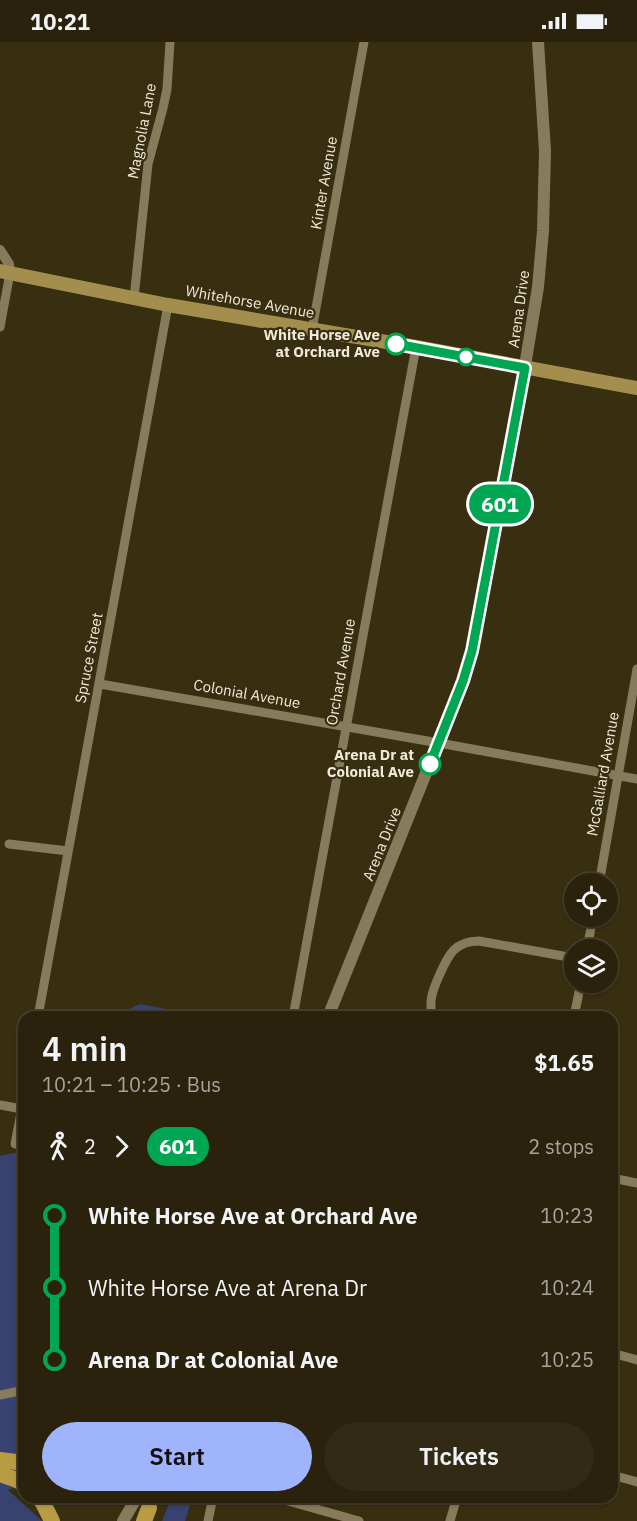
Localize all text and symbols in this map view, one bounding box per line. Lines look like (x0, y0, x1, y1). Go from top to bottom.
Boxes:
text: 10:21 (30, 7, 90, 36)
street label: Magnolia Lane (123, 82, 160, 180)
street label: Kinter Avenue (306, 135, 341, 231)
street label: Arena Drive (504, 269, 533, 349)
street label: Whitehorse Avenue (184, 281, 316, 322)
place label: White Horse Ave at Orchard Ave (263, 325, 380, 361)
marker: White Horse Ave at Orchard Ave (385, 333, 407, 355)
unlabelled marker (457, 348, 475, 366)
line badge: 601 (466, 484, 534, 524)
text: 601 (481, 490, 519, 518)
street label: Spruce Street (70, 611, 107, 705)
street label: Orchard Avenue (322, 617, 359, 727)
street label: Colonial Avenue (192, 675, 302, 712)
street label: McGalliard Avenue (582, 710, 623, 837)
place label: Arena Dr at Colonial Ave (327, 745, 414, 781)
marker: Arena Dr at Colonial Ave (419, 753, 441, 775)
street label: Arena Drive (358, 804, 405, 884)
map controls (564, 873, 618, 993)
button: locate (564, 873, 618, 927)
button: layers (564, 939, 618, 993)
text: 4 min (42, 1027, 127, 1070)
text: $1.65 (534, 1048, 594, 1077)
text: 10:21 – 10:25 · Bus (42, 1071, 221, 1098)
icon: walk (42, 1130, 75, 1163)
icon: forward (105, 1130, 138, 1163)
text: 601 (159, 1132, 197, 1160)
text: 2 (84, 1133, 96, 1160)
text: 2 stops (528, 1133, 594, 1160)
text: White Horse Ave at Orchard Ave (88, 1201, 418, 1230)
text: 10:23 (540, 1202, 594, 1229)
text: White Horse Ave at Arena Dr (88, 1273, 367, 1302)
text: 10:24 (540, 1274, 594, 1301)
text: Arena Dr at Colonial Ave (88, 1345, 338, 1374)
text: 10:25 (540, 1346, 594, 1373)
button: Start (42, 1422, 312, 1491)
button: Tickets (324, 1422, 594, 1491)

